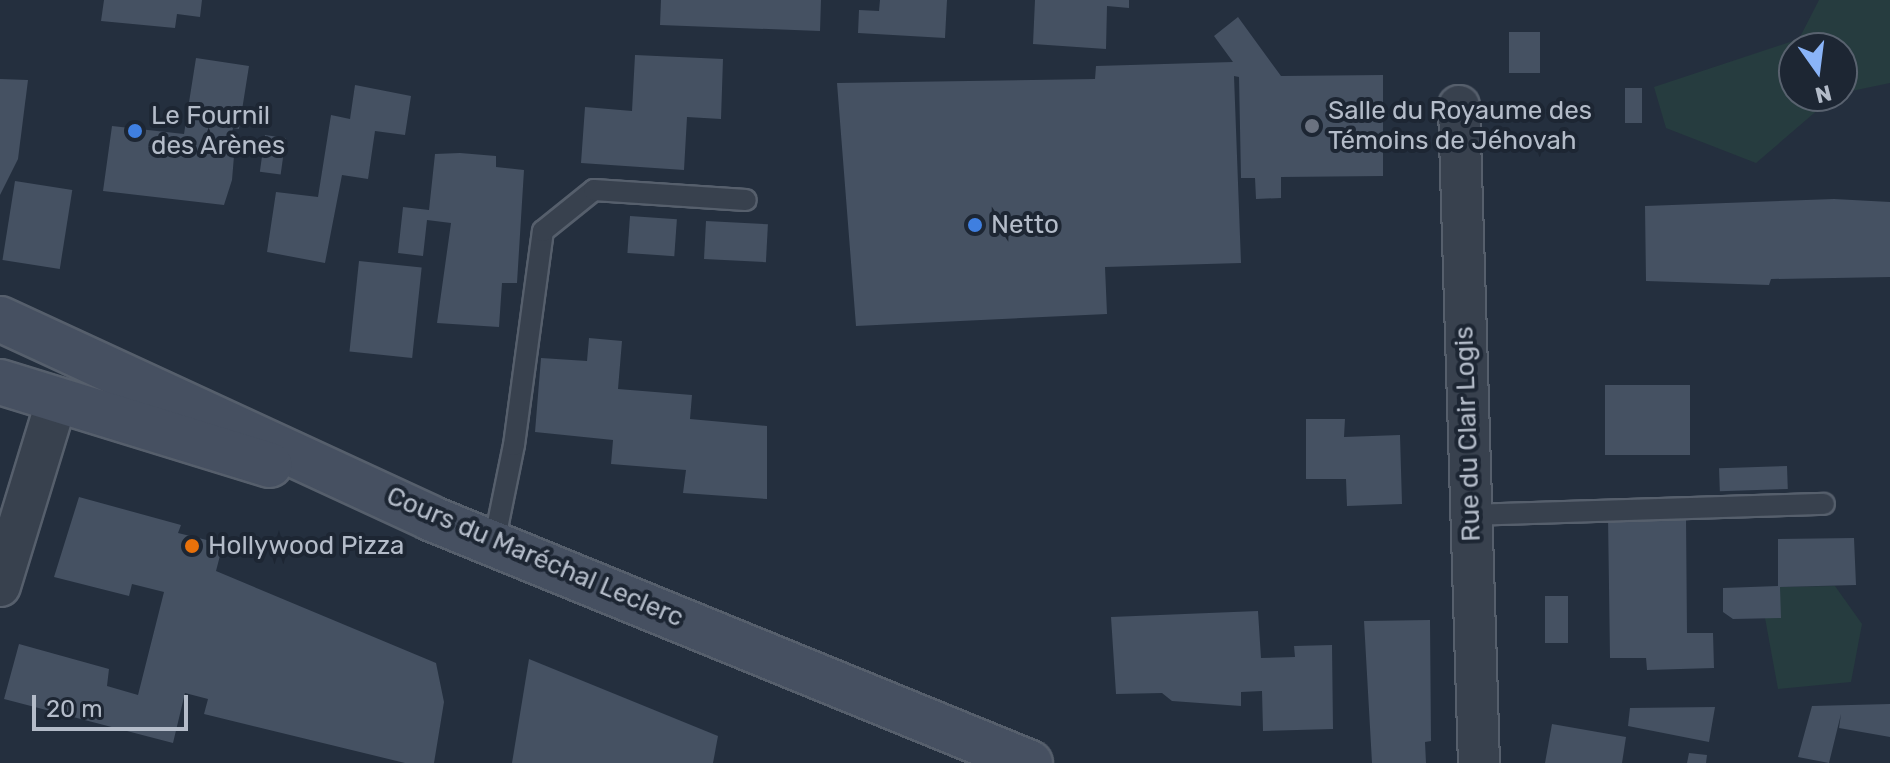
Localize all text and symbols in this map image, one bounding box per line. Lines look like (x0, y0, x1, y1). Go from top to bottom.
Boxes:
north arrow (1778, 32, 1858, 112)
text: N (1813, 79, 1834, 109)
place label: Salle du Royaume des Témoins de Jéhovah (1328, 95, 1592, 156)
place label: Le Fournil des Arènes (151, 100, 286, 162)
marker: Salle du Royaume des Témoins de Jéhovah (1303, 117, 1321, 135)
marker: Le Fournil des Arènes (126, 122, 144, 140)
place label: Netto (991, 209, 1059, 241)
marker: Netto (966, 216, 984, 234)
street label: Rue du Clair Logis (1449, 326, 1487, 542)
street label: Cours du Maréchal Leclerc (382, 480, 688, 634)
place label: Hollywood Pizza (208, 530, 404, 562)
marker: Hollywood Pizza (183, 537, 201, 555)
scale bar (36, 679, 192, 729)
text: 20 m (46, 695, 103, 723)

